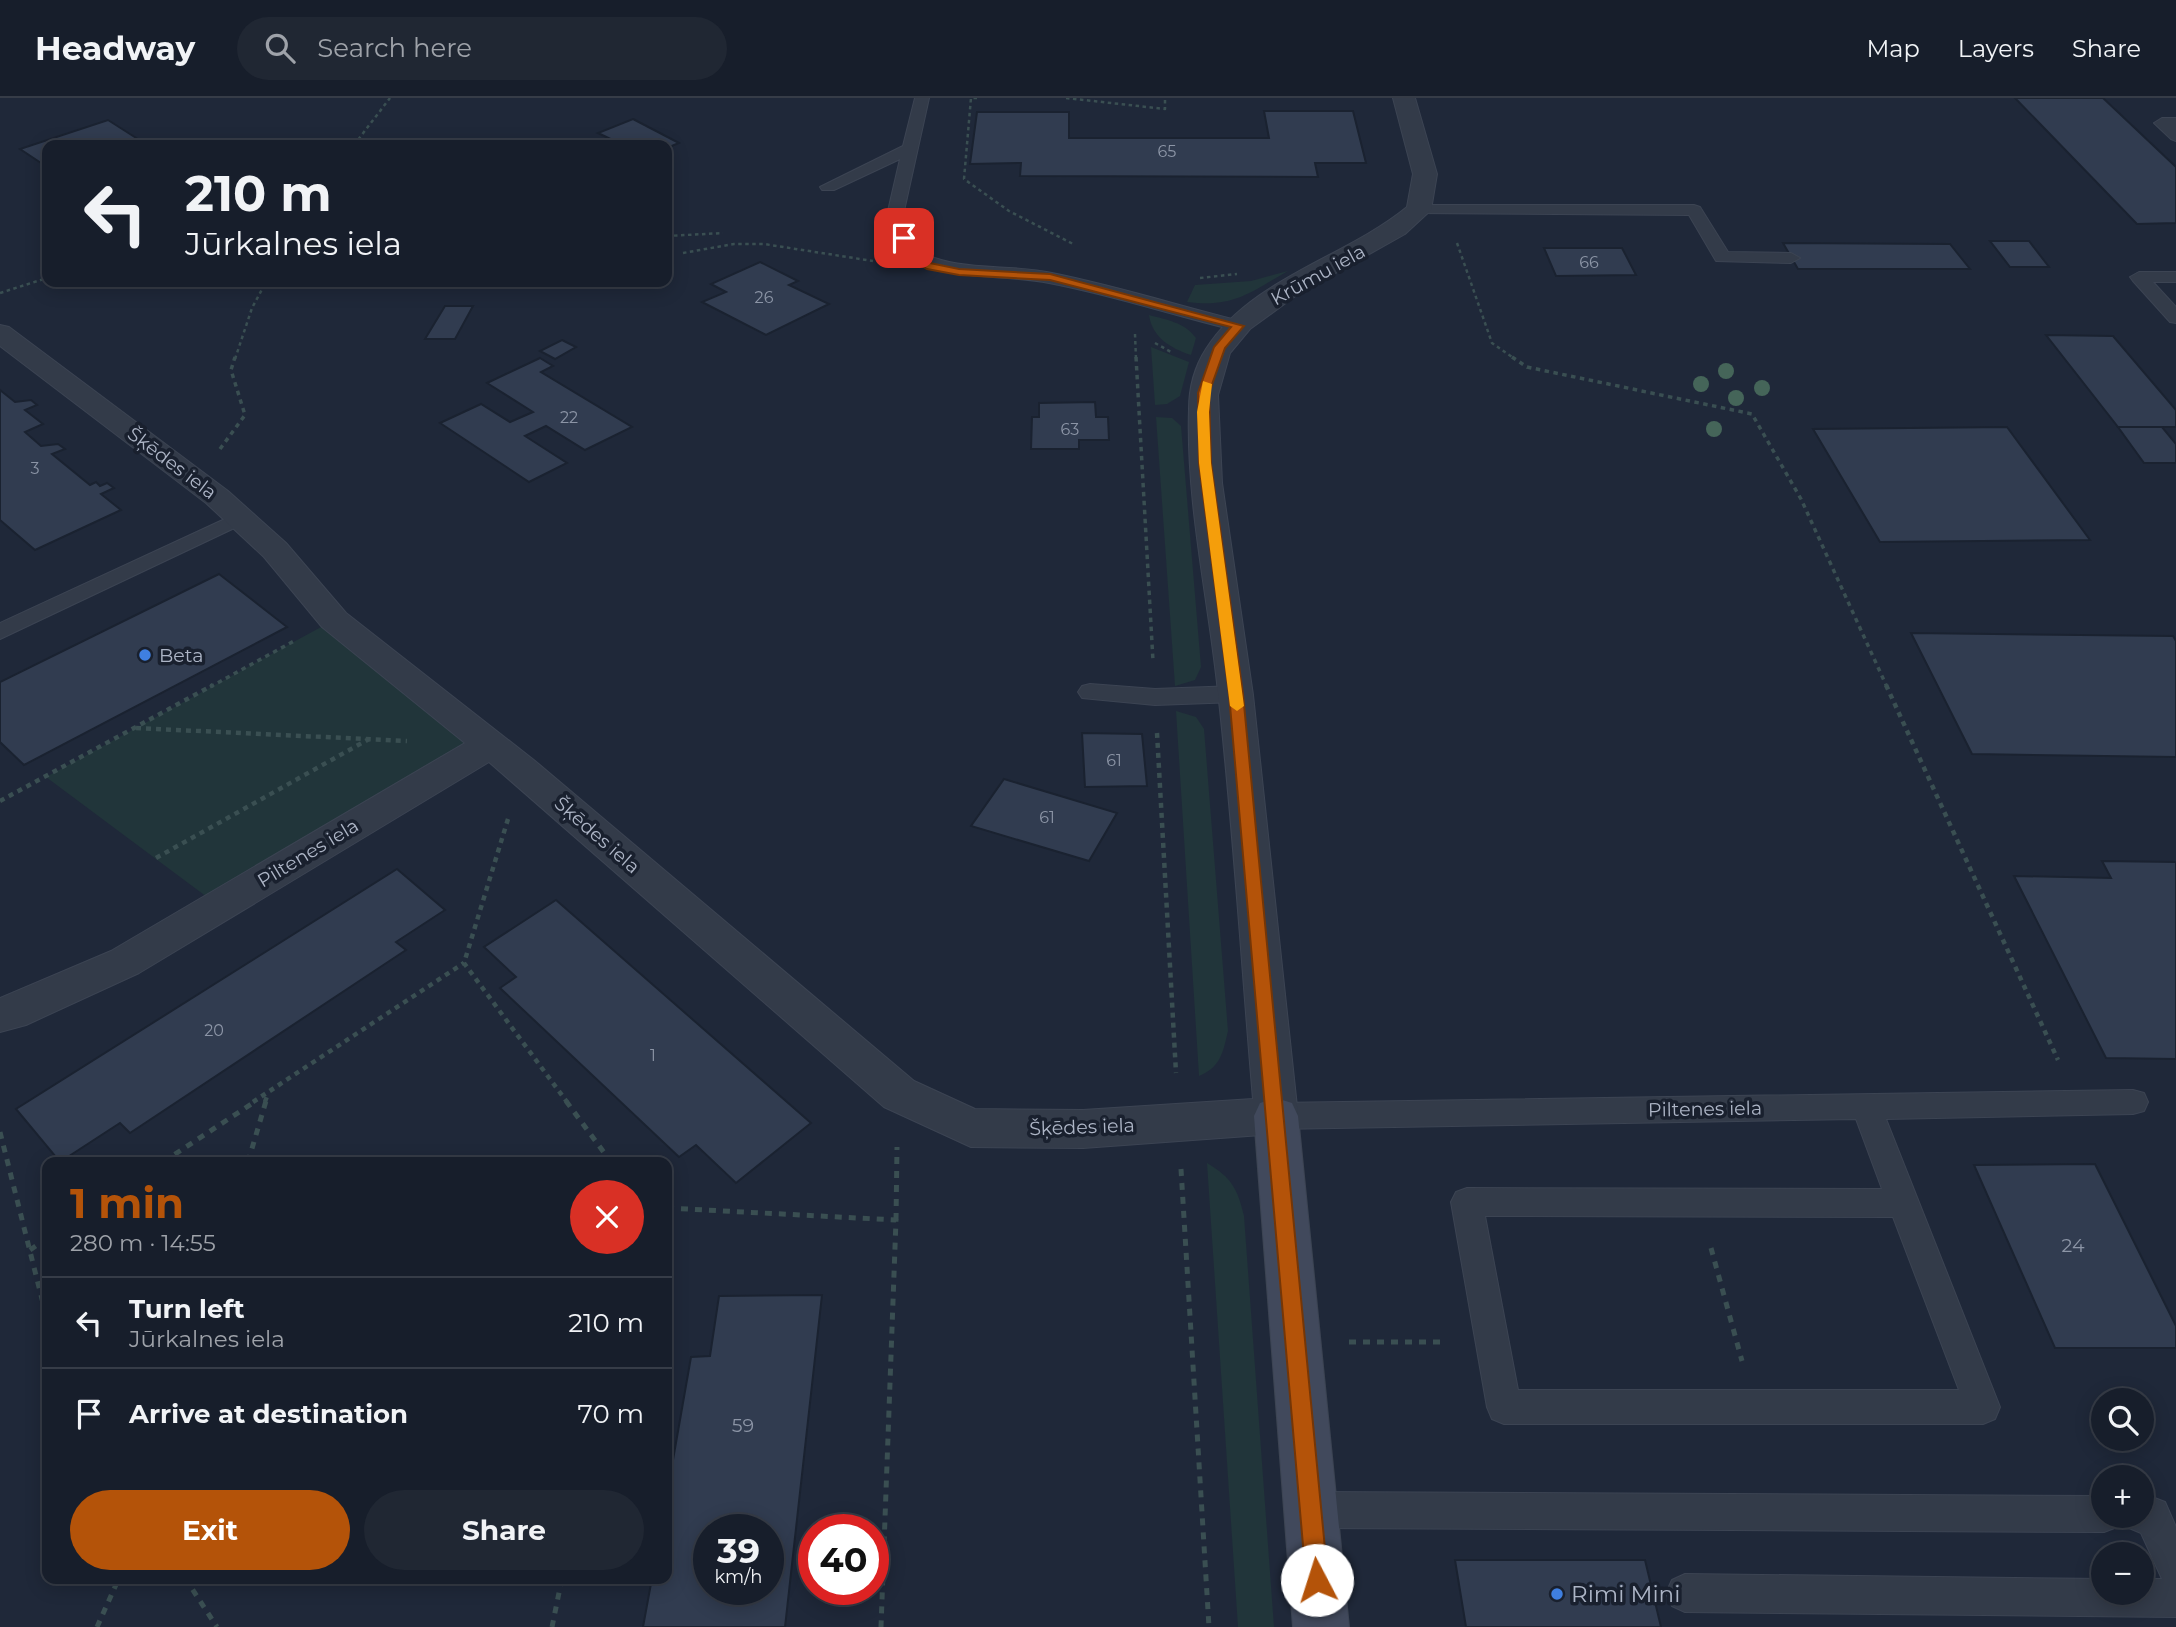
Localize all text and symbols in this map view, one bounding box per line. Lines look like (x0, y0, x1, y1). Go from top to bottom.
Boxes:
search box (237, 17, 727, 80)
text: Headway (35, 28, 195, 68)
icon: search (261, 29, 299, 67)
text: Search here (317, 32, 472, 64)
text: Map (1866, 34, 1920, 63)
text: Layers (1958, 34, 2034, 63)
text: Share (2072, 34, 2141, 63)
house number: 65 (1158, 142, 1176, 161)
text: 210 m (185, 164, 332, 223)
icon: left (70, 168, 161, 259)
pin (874, 208, 934, 268)
icon: arrive (885, 219, 923, 257)
text: Jūrkalnes iela (185, 224, 402, 263)
street label: Krūmu iela (1267, 240, 1369, 310)
house number: 66 (1579, 253, 1599, 272)
house number: 26 (755, 288, 774, 307)
house number: 22 (560, 408, 578, 427)
house number: 63 (1061, 420, 1079, 439)
street label: Šķēdes iela (122, 422, 221, 505)
house number: 3 (30, 459, 40, 478)
place label: Beta (159, 644, 203, 667)
marker: Beta (137, 647, 153, 663)
house number: 61 (1106, 751, 1122, 770)
street label: Šķēdes iela (549, 792, 644, 879)
house number: 61 (1039, 808, 1055, 827)
street label: Piltenes iela (253, 814, 363, 892)
house number: 20 (204, 1021, 224, 1040)
house number: 1 (650, 1046, 656, 1065)
street label: Piltenes iela (1648, 1097, 1762, 1121)
street label: Šķēdes iela (1029, 1114, 1135, 1141)
text: 1 min (70, 1177, 184, 1229)
button: close (570, 1180, 644, 1254)
text: 280 m · 14:55 (70, 1229, 216, 1257)
house number: 24 (2062, 1234, 2085, 1257)
text: Turn left (129, 1293, 245, 1325)
icon: left (70, 1304, 108, 1342)
text: 210 m (568, 1307, 644, 1339)
text: Jūrkalnes iela (129, 1325, 285, 1353)
map controls (2091, 1388, 2154, 1605)
button: search (2091, 1388, 2154, 1451)
icon: arrive (70, 1395, 108, 1433)
text: Arrive at destination (129, 1398, 408, 1430)
text: 70 m (578, 1398, 644, 1430)
house number: 59 (732, 1414, 754, 1437)
button: + (2091, 1465, 2154, 1528)
button: Exit (70, 1490, 350, 1570)
button: Share (364, 1490, 644, 1570)
speed limit sign: 40 (798, 1514, 889, 1605)
text: 39 (717, 1529, 760, 1572)
button: − (2091, 1542, 2154, 1605)
position arrow (1280, 1543, 1354, 1617)
text: km/h (714, 1566, 763, 1588)
place label: Rimi Mini (1571, 1580, 1680, 1608)
marker: Rimi Mini (1549, 1586, 1565, 1602)

